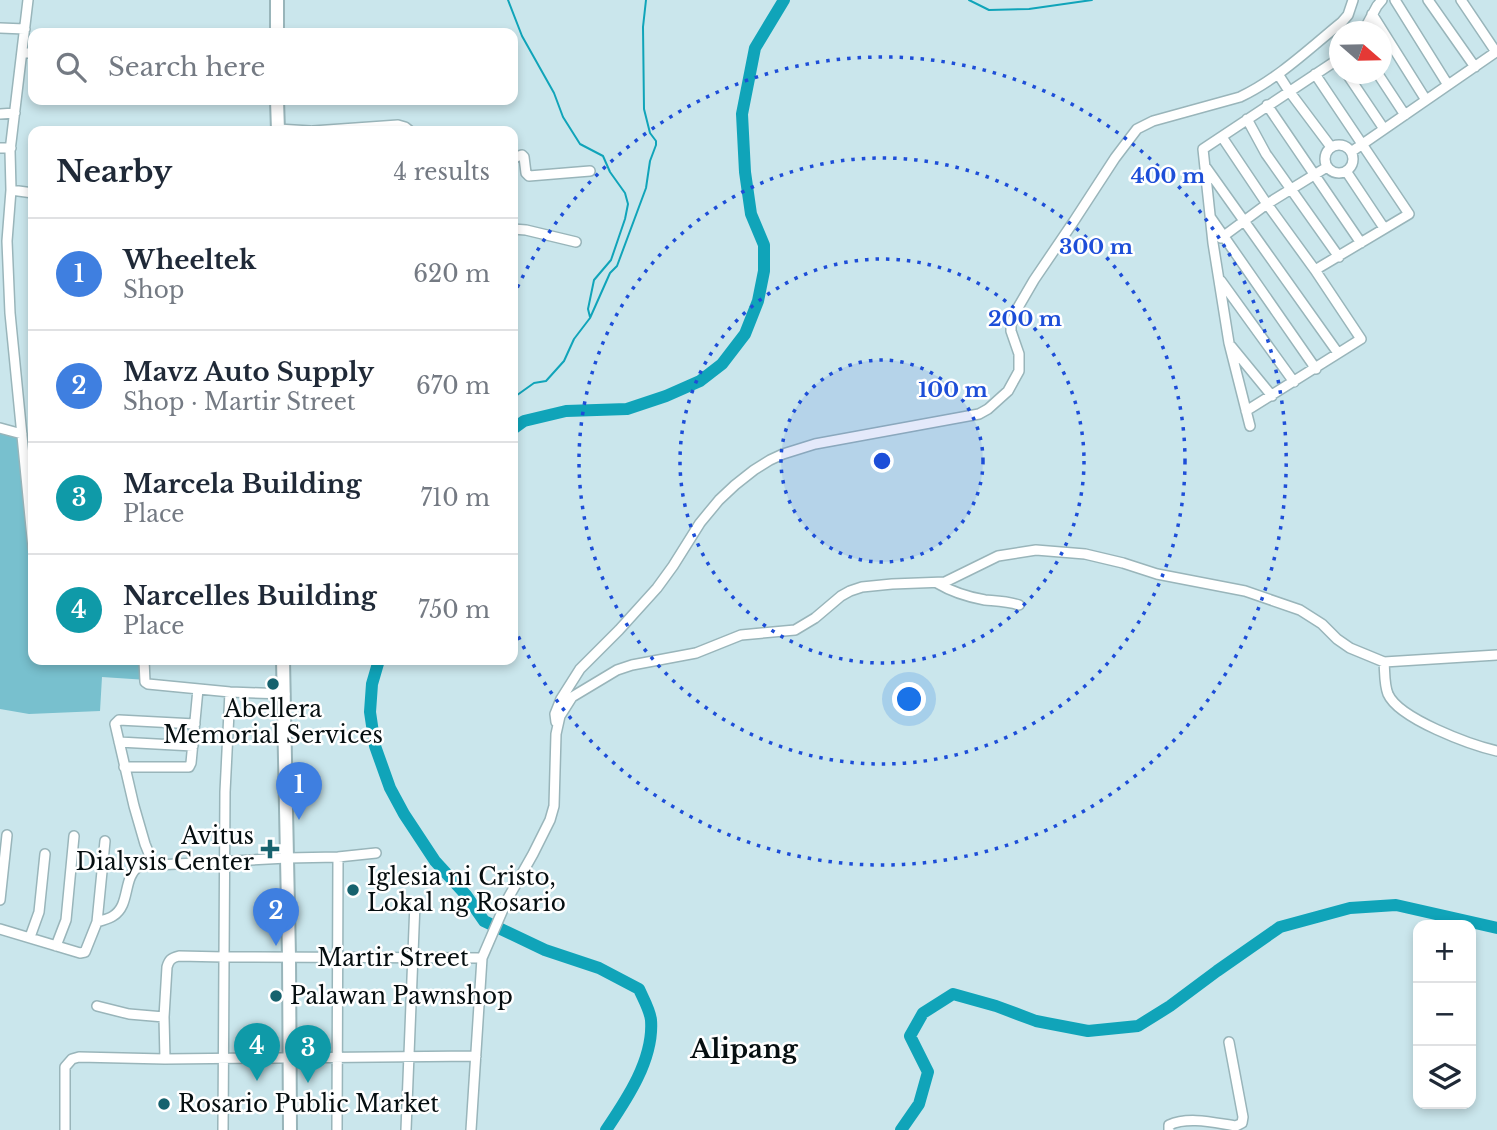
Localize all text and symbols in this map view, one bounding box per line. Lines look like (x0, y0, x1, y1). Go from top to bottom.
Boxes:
north arrow (1329, 21, 1392, 84)
search box (28, 28, 518, 105)
icon: search (52, 48, 90, 86)
text: Search here (108, 51, 265, 83)
text: Nearby (56, 153, 172, 190)
text: 4 results (394, 158, 490, 186)
text: 400 m (1131, 163, 1205, 189)
text: 300 m (1059, 234, 1133, 260)
text: Wheeltek (123, 244, 256, 276)
text: 1 (74, 260, 84, 288)
text: 620 m (413, 260, 490, 288)
text: Shop (123, 276, 184, 304)
text: 200 m (988, 306, 1062, 332)
text: Mavz Auto Supply (123, 356, 374, 388)
text: 2 (72, 372, 86, 400)
text: 670 m (416, 372, 490, 400)
text: 100 m (918, 377, 988, 403)
text: Shop · Martir Street (123, 388, 356, 416)
centre of rings (870, 449, 894, 473)
text: Marcela Building (123, 468, 361, 500)
text: 3 (72, 484, 86, 512)
text: 710 m (420, 484, 490, 512)
text: Place (123, 500, 185, 528)
text: Narcelles Building (123, 580, 377, 612)
text: 4 (71, 596, 87, 624)
text: 750 m (418, 596, 490, 624)
text: Place (123, 612, 185, 640)
marker: Abellera Memorial Services (265, 676, 281, 692)
your location (892, 682, 926, 716)
place label: Abellera Memorial Services (163, 695, 383, 749)
pin: 1 (276, 762, 322, 820)
place label: Avitus Dialysis Center (76, 822, 254, 876)
marker: Avitus Dialysis Center (260, 839, 280, 859)
place label: Iglesia ni Cristo, Lokal ng Rosario (367, 863, 566, 917)
marker: Iglesia ni Cristo, Lokal ng Rosario (345, 882, 361, 898)
pin: 2 (253, 888, 299, 946)
map controls (1413, 920, 1476, 1109)
button: + (1413, 920, 1476, 983)
street label: Martir Street (317, 944, 469, 972)
place label: Palawan Pawnshop (290, 982, 513, 1010)
button: − (1413, 983, 1476, 1046)
marker: Palawan Pawnshop (268, 988, 284, 1004)
pin: 4 (234, 1023, 280, 1081)
pin: 3 (285, 1025, 331, 1083)
district label: Alipang (689, 1033, 799, 1065)
button: layers (1413, 1046, 1476, 1109)
place label: Rosario Public Market (178, 1090, 439, 1118)
marker: Rosario Public Market (156, 1096, 172, 1112)

